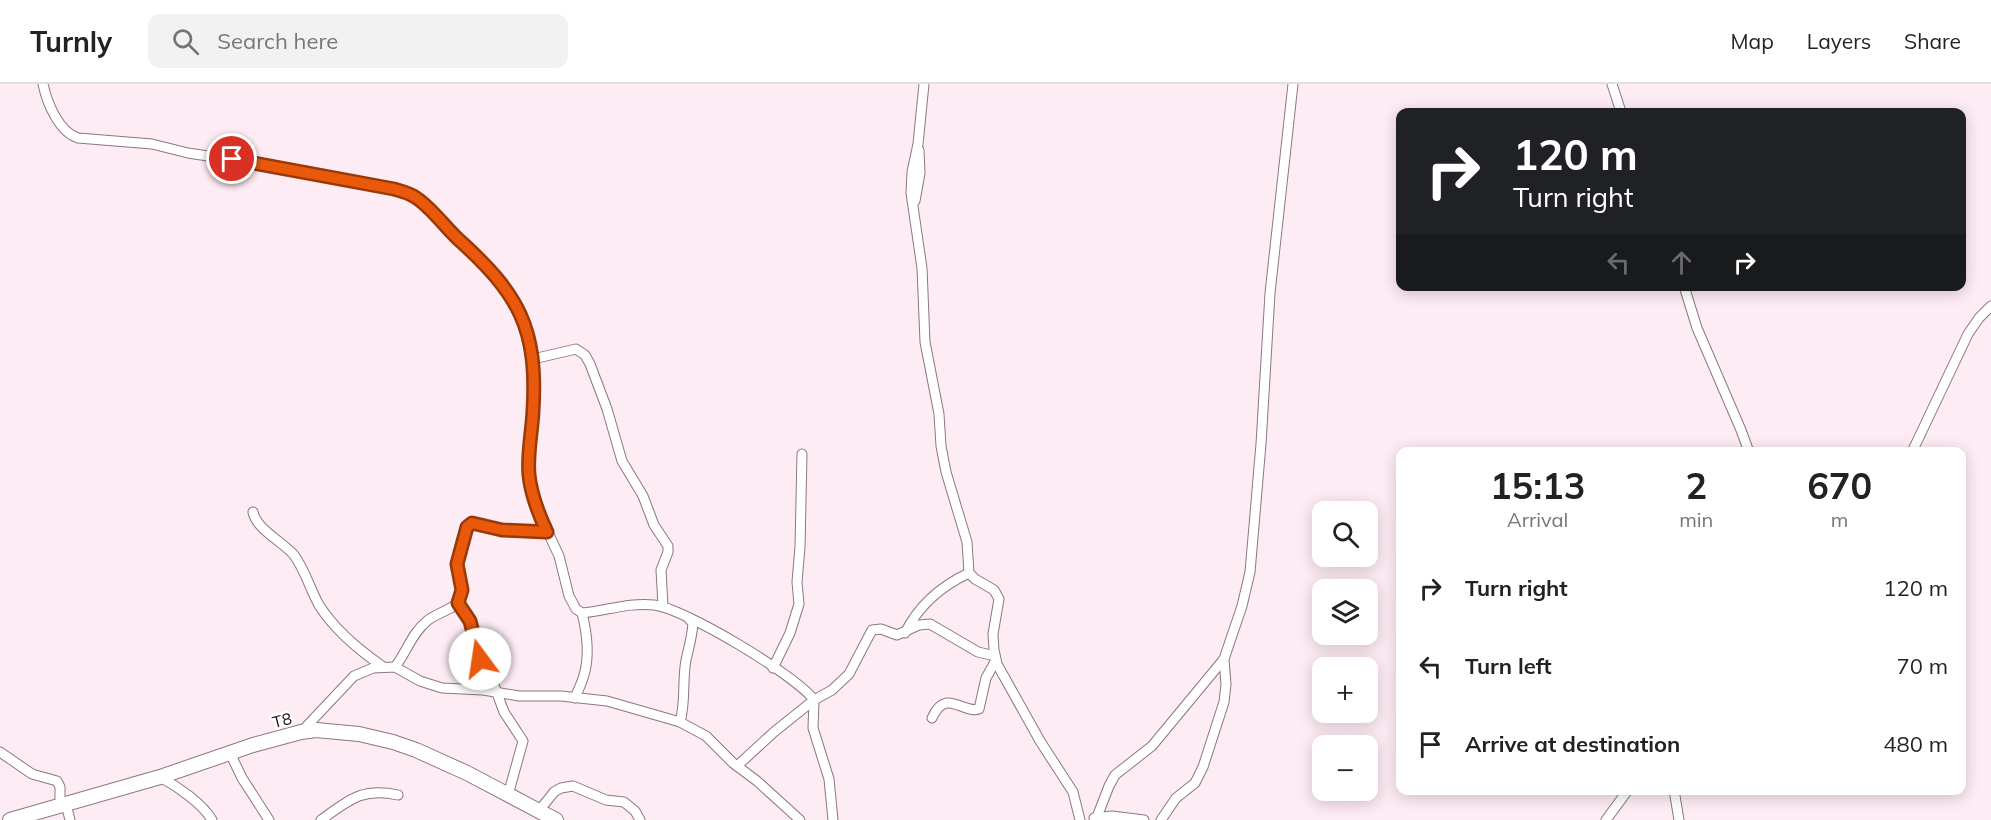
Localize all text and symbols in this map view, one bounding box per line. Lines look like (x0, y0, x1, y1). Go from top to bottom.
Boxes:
search box (148, 14, 568, 68)
text: Turnly (30, 24, 112, 59)
icon: search (169, 25, 202, 58)
text: Search here (217, 27, 338, 55)
text: Map (1731, 28, 1774, 54)
text: Layers (1807, 28, 1871, 54)
text: Share (1904, 28, 1961, 54)
text: 120 m (1513, 128, 1638, 181)
icon: right (1414, 132, 1492, 210)
pin (206, 133, 257, 184)
icon: arrive (215, 142, 248, 175)
text: Turn right (1513, 180, 1633, 214)
icon: left (1602, 246, 1635, 279)
icon: ahead (1665, 246, 1698, 279)
icon: right (1728, 246, 1761, 279)
text: 15:13 (1490, 463, 1585, 508)
text: 2 (1685, 463, 1707, 508)
text: 670 (1807, 463, 1872, 508)
map controls (1312, 501, 1378, 801)
button: search (1312, 501, 1378, 567)
text: Arrival (1507, 507, 1568, 532)
text: min (1679, 507, 1713, 532)
text: m (1831, 507, 1848, 532)
icon: right (1414, 572, 1447, 605)
text: Turn right (1465, 574, 1568, 602)
text: 120 m (1883, 574, 1948, 602)
button: layers (1312, 579, 1378, 645)
position arrow (448, 627, 512, 691)
icon: left (1414, 650, 1447, 683)
text: Turn left (1465, 652, 1552, 680)
text: 70 m (1897, 652, 1948, 680)
button: + (1312, 657, 1378, 723)
street label: T8 (270, 708, 294, 732)
icon: arrive (1414, 728, 1447, 761)
text: Arrive at destination (1465, 730, 1680, 758)
text: 480 m (1883, 730, 1948, 758)
button: − (1312, 735, 1378, 801)

